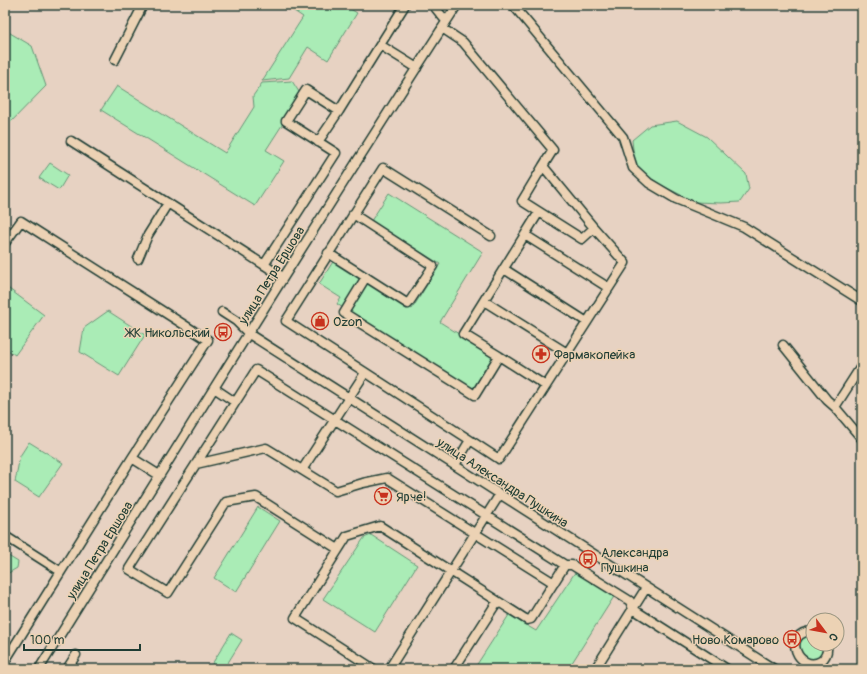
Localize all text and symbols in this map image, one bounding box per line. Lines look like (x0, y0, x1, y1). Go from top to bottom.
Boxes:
street label: улица Петра Ершова (235, 224, 308, 328)
shop icon: Ozon (310, 311, 330, 331)
place label: Ozon (333, 314, 362, 330)
bus stop icon: ЖК Никольский (213, 322, 233, 342)
place label: ЖК Никольский (124, 325, 210, 341)
pharmacy icon: Фармакопейка (531, 344, 551, 364)
place label: Фармакопейка (554, 347, 635, 363)
street label: улица Александра Пушкина (433, 434, 571, 531)
supermarket icon: Ярче! (373, 486, 393, 506)
place label: Ярче! (396, 489, 426, 505)
street label: улица Петра Ершова (63, 499, 136, 603)
place label: Александра Пушкина (601, 545, 669, 576)
bus stop icon: Александра Пушкина (578, 549, 598, 569)
north arrow (805, 612, 845, 652)
scale bar (24, 626, 140, 652)
bus stop icon: Ново Комарово (782, 629, 802, 649)
text: С (826, 631, 840, 644)
place label: Ново Комарово (692, 632, 779, 648)
text: 100 m (30, 633, 65, 648)

